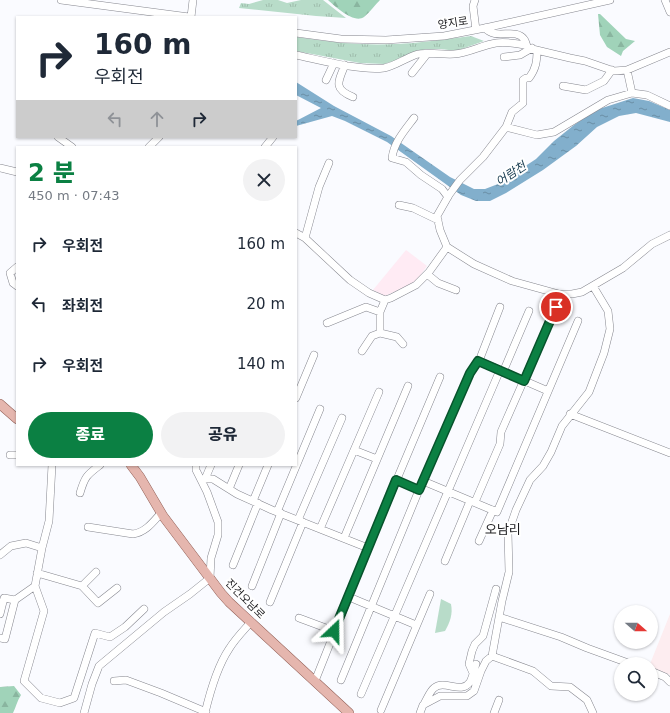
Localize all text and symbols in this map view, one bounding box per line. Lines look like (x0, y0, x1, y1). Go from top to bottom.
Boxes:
street label: 양지로 (437, 14, 469, 32)
text: 160 m (94, 28, 191, 61)
icon: right (28, 32, 80, 84)
text: 우회전 (94, 66, 144, 87)
icon: left (104, 108, 126, 130)
icon: ahead (146, 108, 168, 130)
icon: right (188, 108, 210, 130)
water label: 어람천 (493, 158, 530, 189)
text: 2 분 (28, 159, 75, 187)
button: close (243, 159, 285, 201)
text: 450 m · 07:43 (28, 188, 119, 203)
icon: right (28, 233, 50, 255)
text: 160 m (237, 235, 285, 253)
text: 우회전 (62, 237, 103, 255)
pin (539, 290, 573, 324)
icon: left (28, 293, 50, 315)
text: 20 m (247, 295, 285, 313)
icon: arrive (545, 296, 567, 318)
text: 좌회전 (62, 297, 103, 315)
icon: right (28, 353, 50, 375)
text: 140 m (237, 355, 285, 373)
text: 우회전 (62, 357, 103, 375)
button: 종료 (28, 412, 153, 458)
button: 공유 (161, 412, 285, 458)
district label: 오남리 (485, 522, 521, 537)
street label: 진건오남로 (223, 577, 267, 621)
north arrow (614, 605, 658, 649)
map controls (614, 605, 658, 701)
position arrow (313, 610, 355, 652)
button: search (614, 657, 658, 701)

